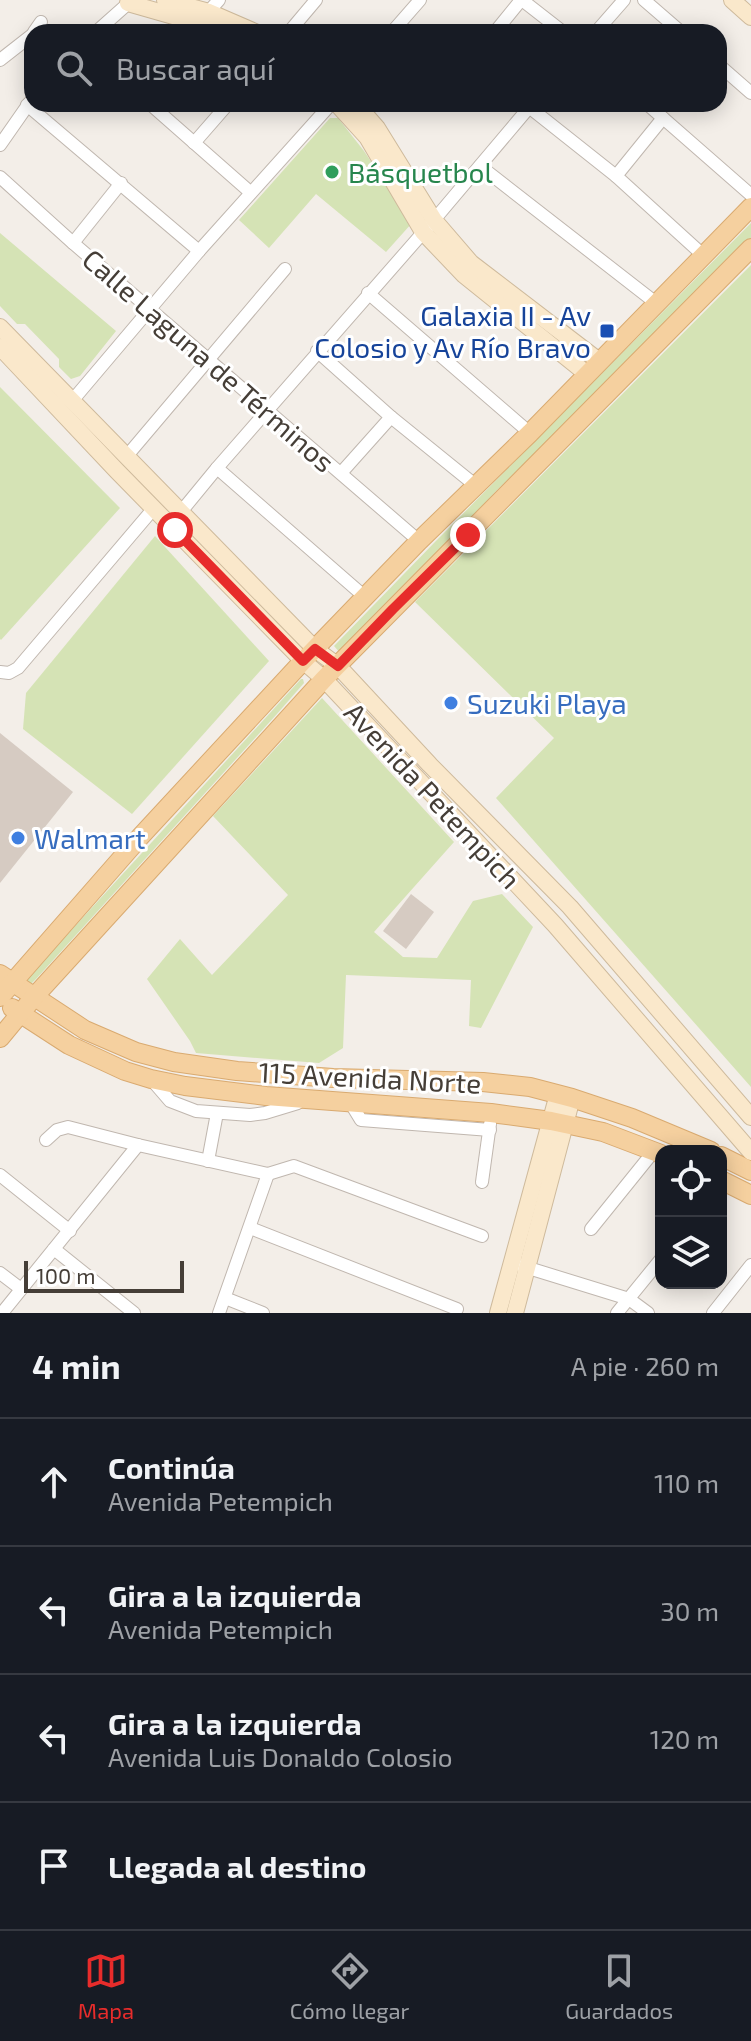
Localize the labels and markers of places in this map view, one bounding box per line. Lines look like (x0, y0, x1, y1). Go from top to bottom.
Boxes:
place label: Básquetbol (348, 155, 493, 189)
marker: Básquetbol (323, 163, 341, 181)
place label: Galaxia II - Av Colosio y Av Río Bravo (314, 298, 591, 364)
marker: Galaxia II - Av Colosio y Av Río Bravo (598, 322, 616, 340)
place label: Suzuki Playa (467, 686, 627, 720)
marker: Suzuki Playa (442, 694, 460, 712)
place label: Walmart (34, 821, 146, 855)
marker: Walmart (9, 829, 27, 847)

